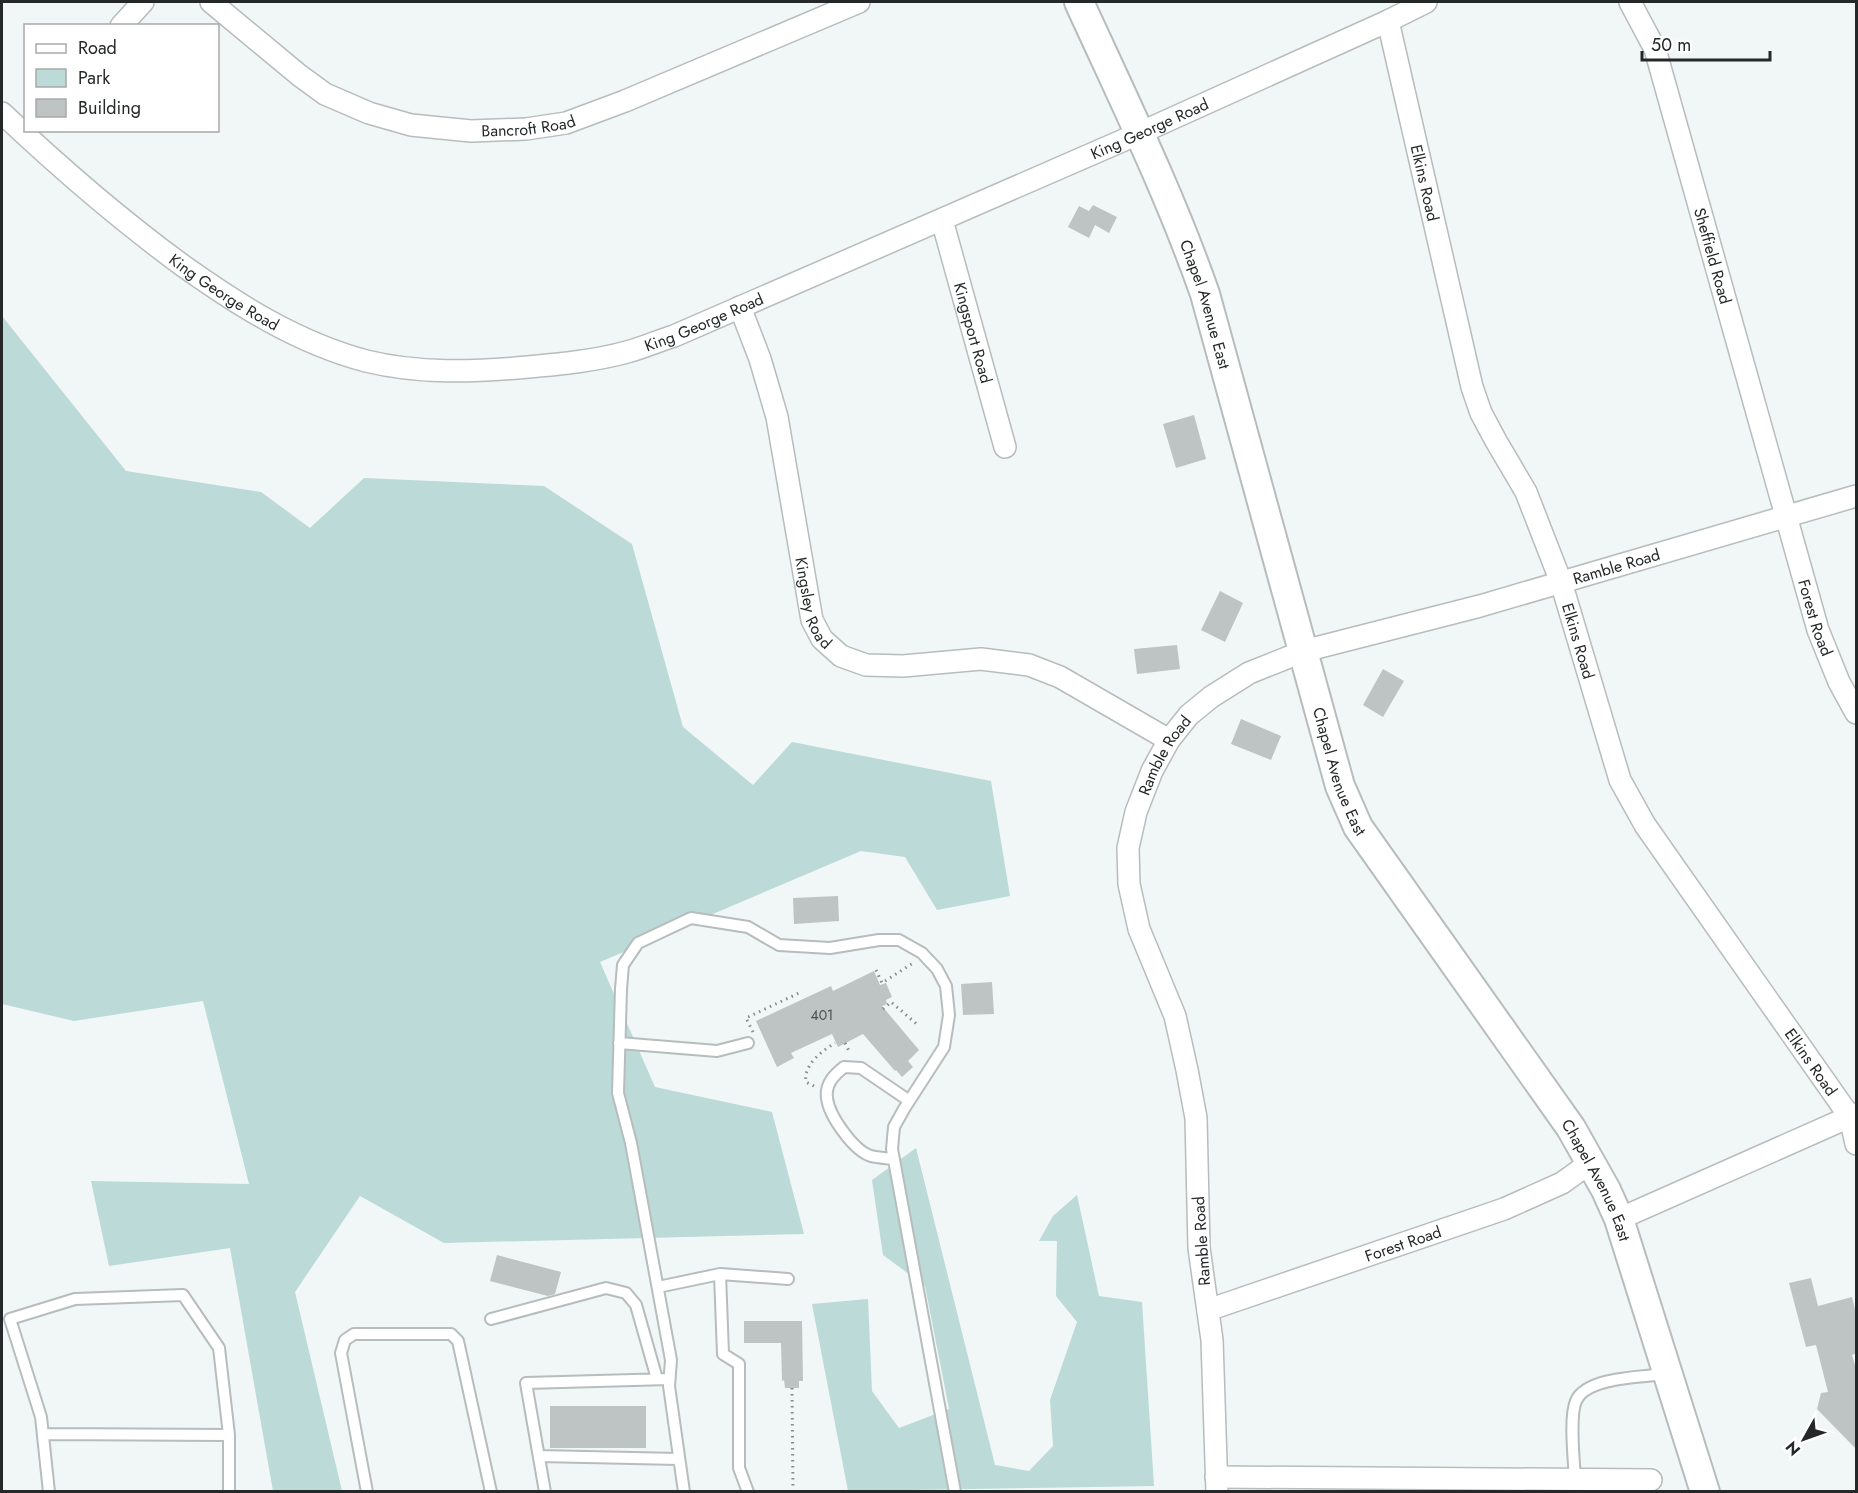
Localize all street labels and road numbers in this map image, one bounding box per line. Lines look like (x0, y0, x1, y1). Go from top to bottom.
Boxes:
street label: King George Road (1087, 93, 1212, 165)
street label: Bancroft Road (481, 109, 579, 143)
street label: Elkins Road (1405, 142, 1445, 223)
street label: Sheffield Road (1688, 205, 1737, 307)
street label: Chapel Avenue East (1174, 236, 1236, 372)
street label: King George Road (164, 248, 283, 336)
street label: Kingsport Road (948, 280, 998, 386)
street label: King George Road (641, 287, 767, 357)
street label: Ramble Road (1570, 543, 1663, 590)
street label: Kingsley Road (789, 555, 837, 655)
street label: Forest Road (1792, 577, 1838, 660)
street label: Elkins Road (1556, 600, 1600, 682)
street label: Chapel Avenue East (1307, 704, 1372, 841)
street label: Ramble Road (1133, 710, 1197, 799)
street label: Elkins Road (1779, 1024, 1843, 1101)
street label: Chapel Avenue East (1556, 1114, 1636, 1244)
street label: Ramble Road (1187, 1196, 1216, 1286)
street label: Forest Road (1362, 1220, 1444, 1268)

